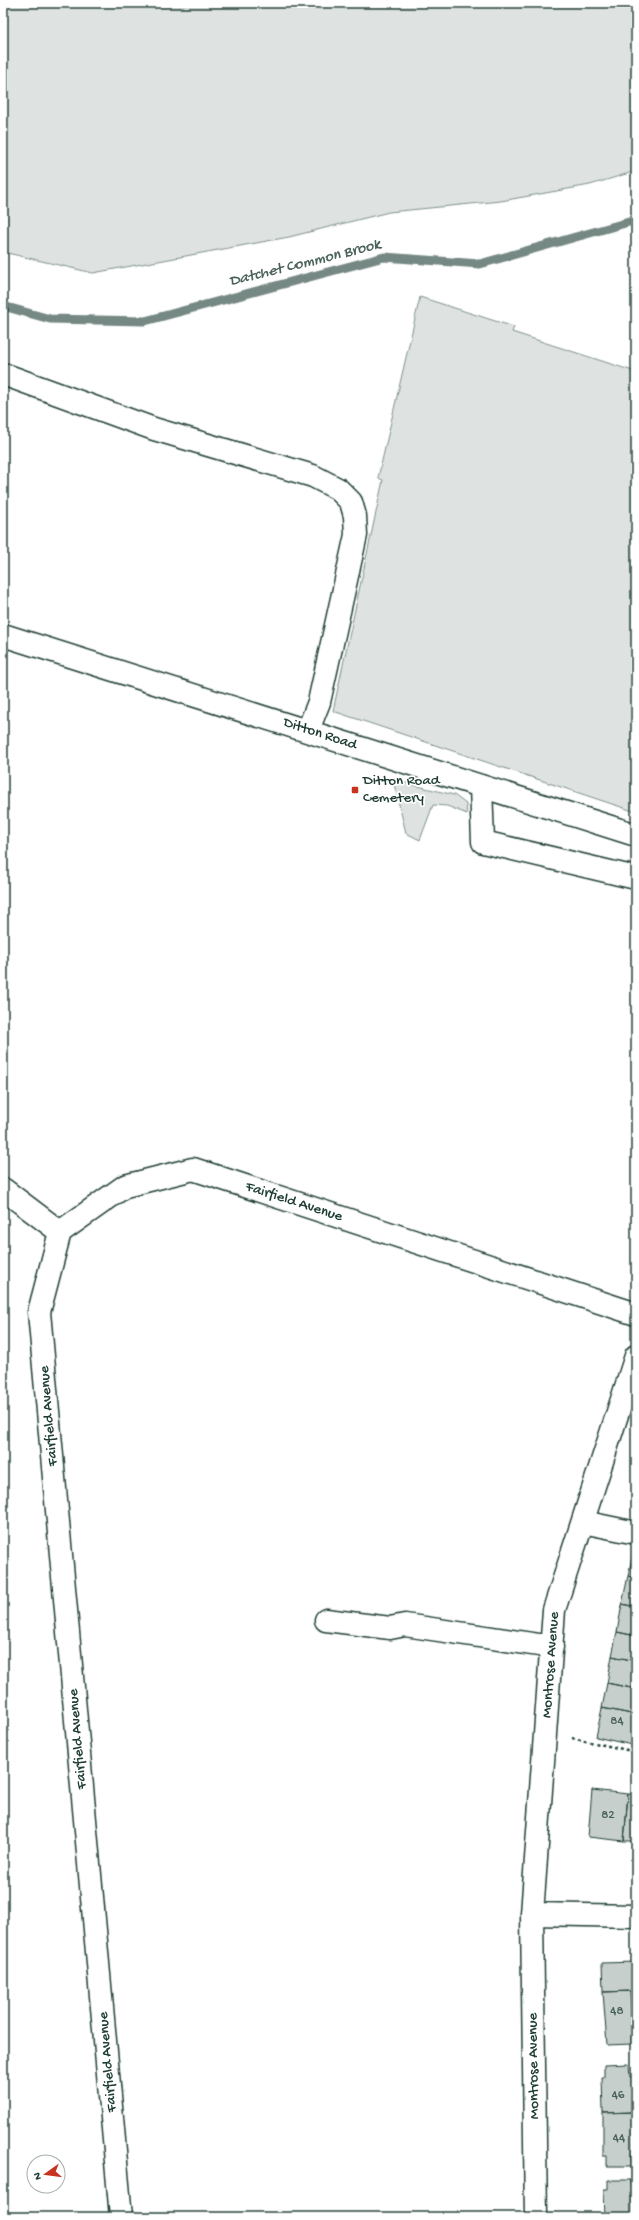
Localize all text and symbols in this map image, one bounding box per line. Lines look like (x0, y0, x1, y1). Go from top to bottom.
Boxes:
water label: Datchet Common Brook (227, 236, 385, 292)
street label: Ditton Road (280, 713, 360, 755)
place label: Ditton Road Cemetery (362, 772, 441, 807)
marker: Ditton Road Cemetery (350, 785, 360, 795)
street label: Fairfield Avenue (242, 1178, 345, 1226)
street label: Fairfield Avenue (36, 1365, 62, 1468)
street label: Montrose Avenue (538, 1611, 564, 1719)
street label: Fairfield Avenue (65, 1688, 91, 1791)
house number: 84 (610, 1714, 624, 1729)
house number: 82 (601, 1808, 615, 1823)
house number: 48 (610, 2004, 624, 2019)
street label: Fairfield Avenue (95, 2011, 121, 2114)
street label: Montrose Avenue (524, 2012, 544, 2119)
house number: 46 (612, 2088, 625, 2103)
house number: 44 (613, 2131, 625, 2146)
north arrow (26, 2154, 66, 2194)
text: N (32, 2171, 45, 2181)

